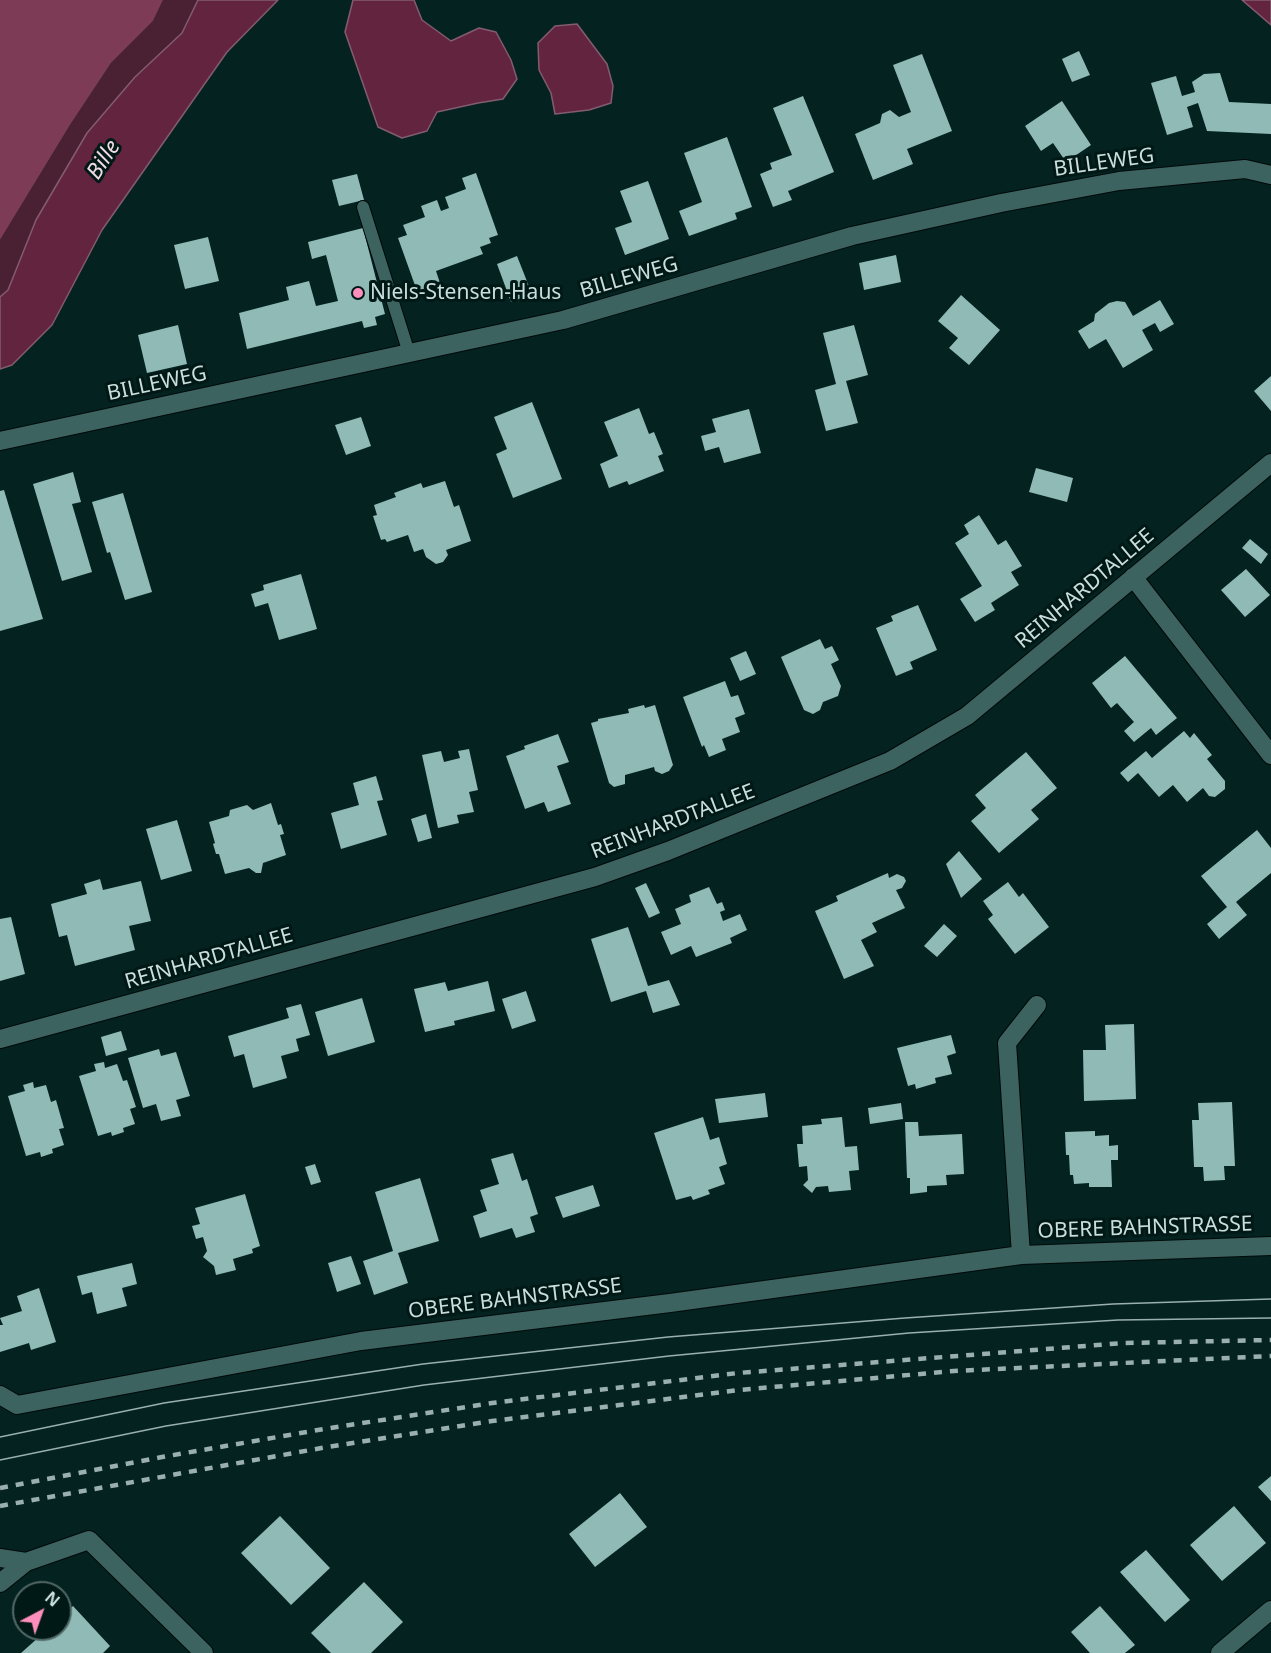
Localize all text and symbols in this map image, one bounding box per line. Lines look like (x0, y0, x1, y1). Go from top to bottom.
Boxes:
water label: Bille (82, 136, 126, 184)
street label: BILLEWEG (1052, 143, 1156, 183)
street label: BILLEWEG (577, 252, 681, 304)
place label: Niels-Stensen-Haus (370, 280, 561, 306)
marker: Niels-Stensen-Haus (351, 286, 365, 300)
street label: BILLEWEG (105, 361, 209, 407)
street label: REINHARDTALLEE (1010, 524, 1160, 654)
street label: REINHARDTALLEE (587, 779, 759, 865)
street label: REINHARDTALLEE (122, 923, 296, 995)
street label: OBERE BAHNSTRASSE (1037, 1212, 1253, 1244)
street label: OBERE BAHNSTRASSE (407, 1273, 623, 1325)
north arrow (12, 1581, 72, 1641)
text: N (40, 1586, 65, 1611)

